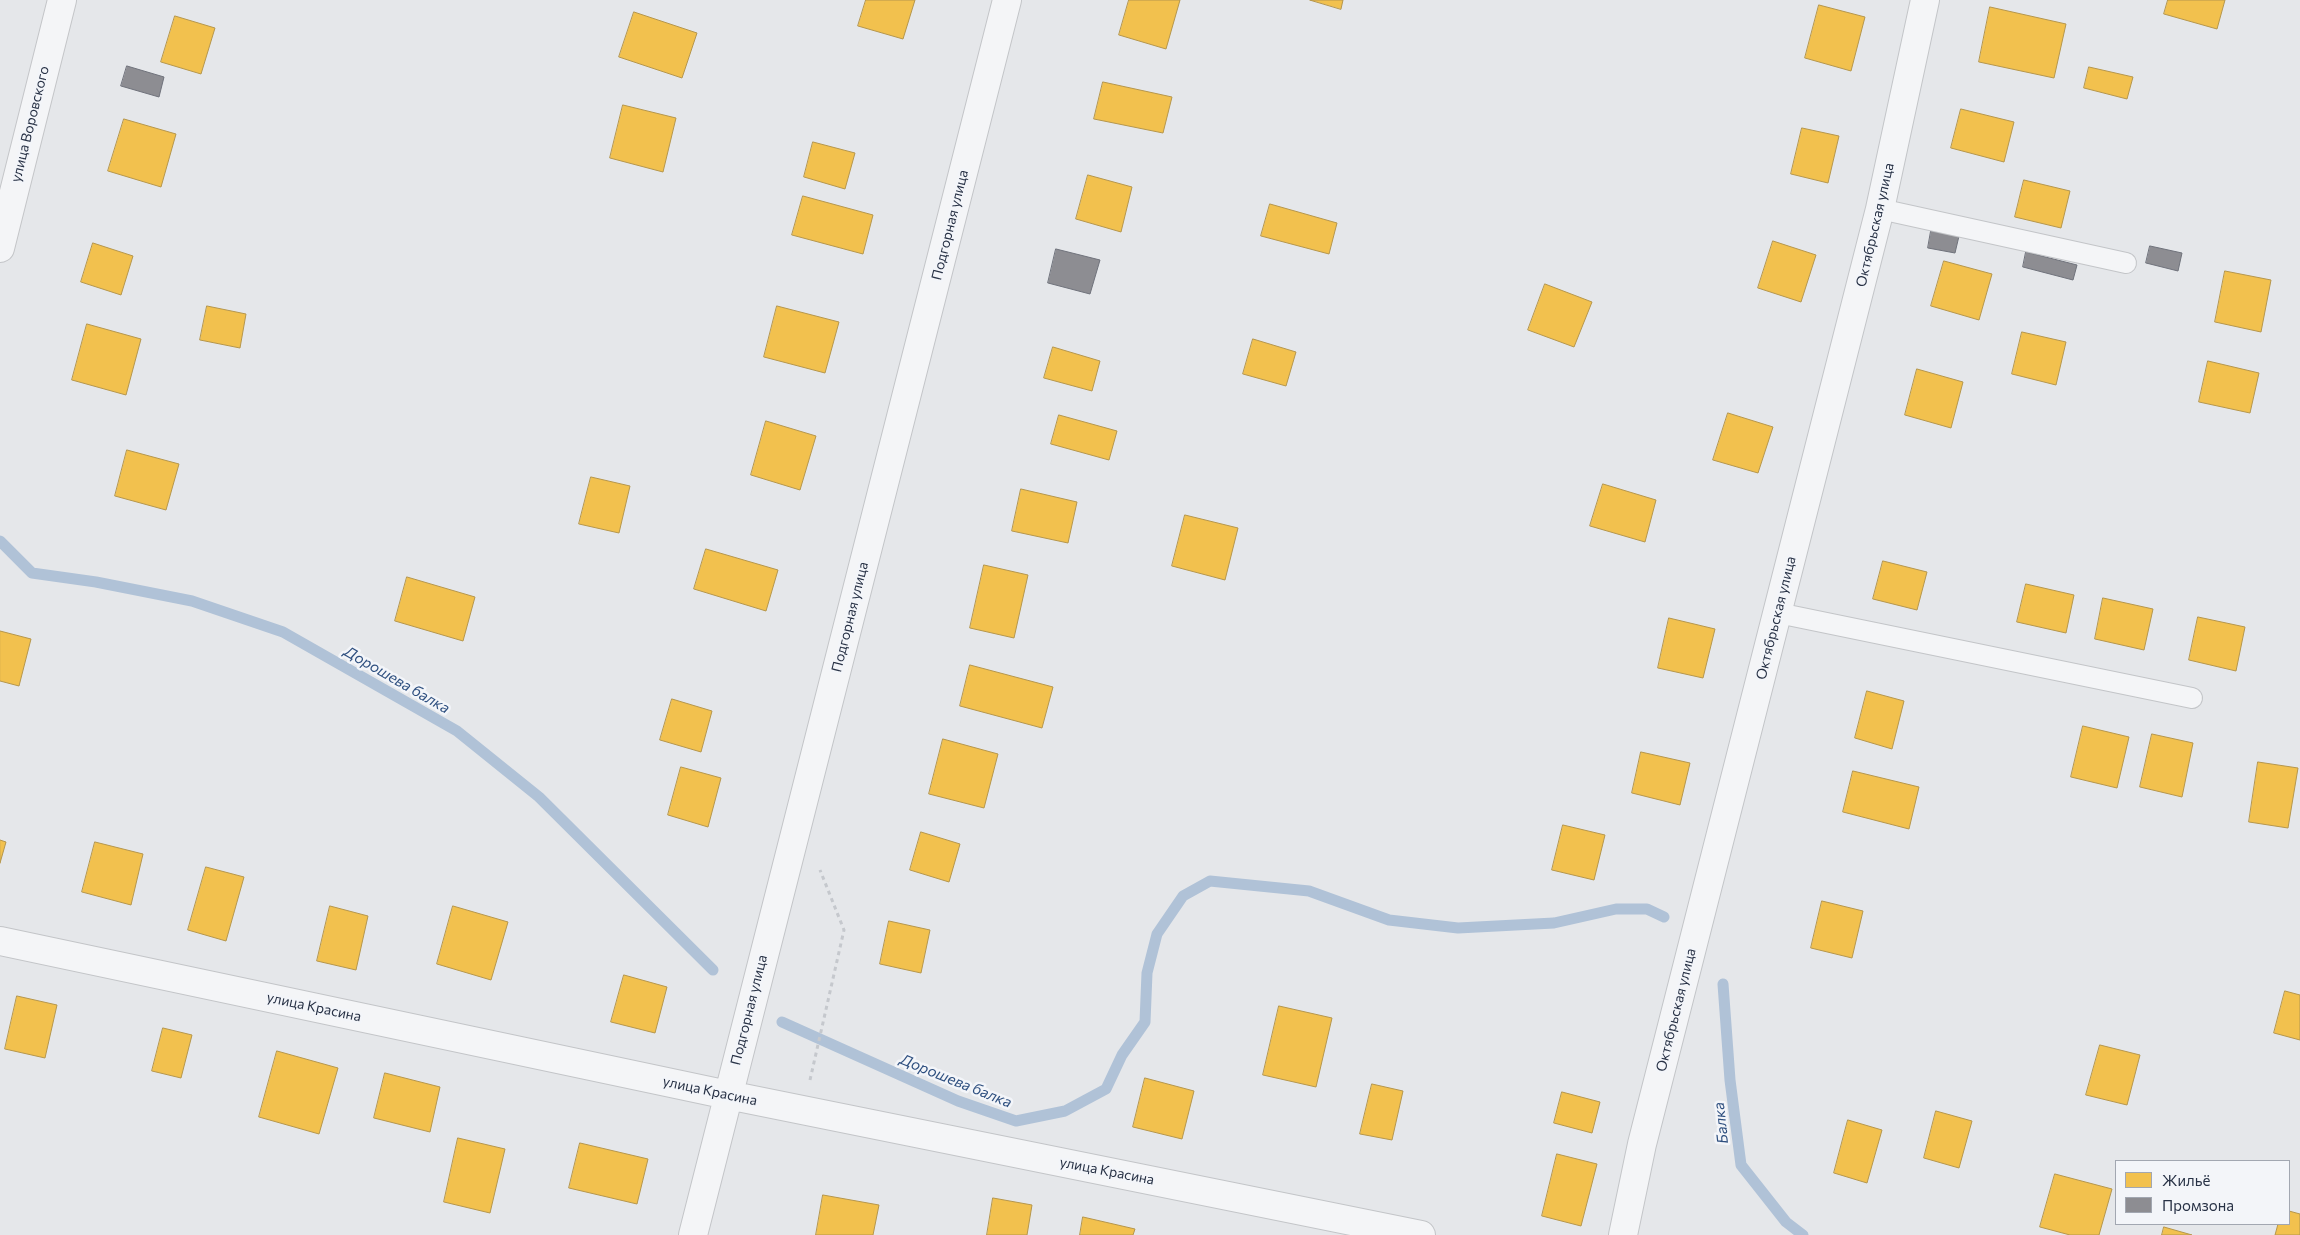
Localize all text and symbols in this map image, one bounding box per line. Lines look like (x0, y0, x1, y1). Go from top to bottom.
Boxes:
street label: улица Воровского (7, 64, 53, 184)
street label: Октябрьская улица (1853, 161, 1897, 289)
street label: Подгорная улица (928, 168, 972, 282)
street label: Октябрьская улица (1753, 554, 1799, 682)
street label: Подгорная улица (828, 560, 872, 674)
water label: Дорошева балка (341, 643, 453, 717)
street label: Октябрьская улица (1653, 946, 1699, 1074)
street label: Подгорная улица (727, 953, 771, 1067)
street label: улица Красина (265, 989, 363, 1025)
water label: Дорошева балка (898, 1050, 1014, 1112)
street label: улица Красина (661, 1073, 759, 1109)
water label: Балка (1710, 1101, 1732, 1145)
street label: улица Красина (1058, 1154, 1156, 1188)
legend (2115, 1160, 2290, 1225)
text: Жильё (2162, 1171, 2210, 1189)
text: Промзона (2162, 1196, 2234, 1214)

